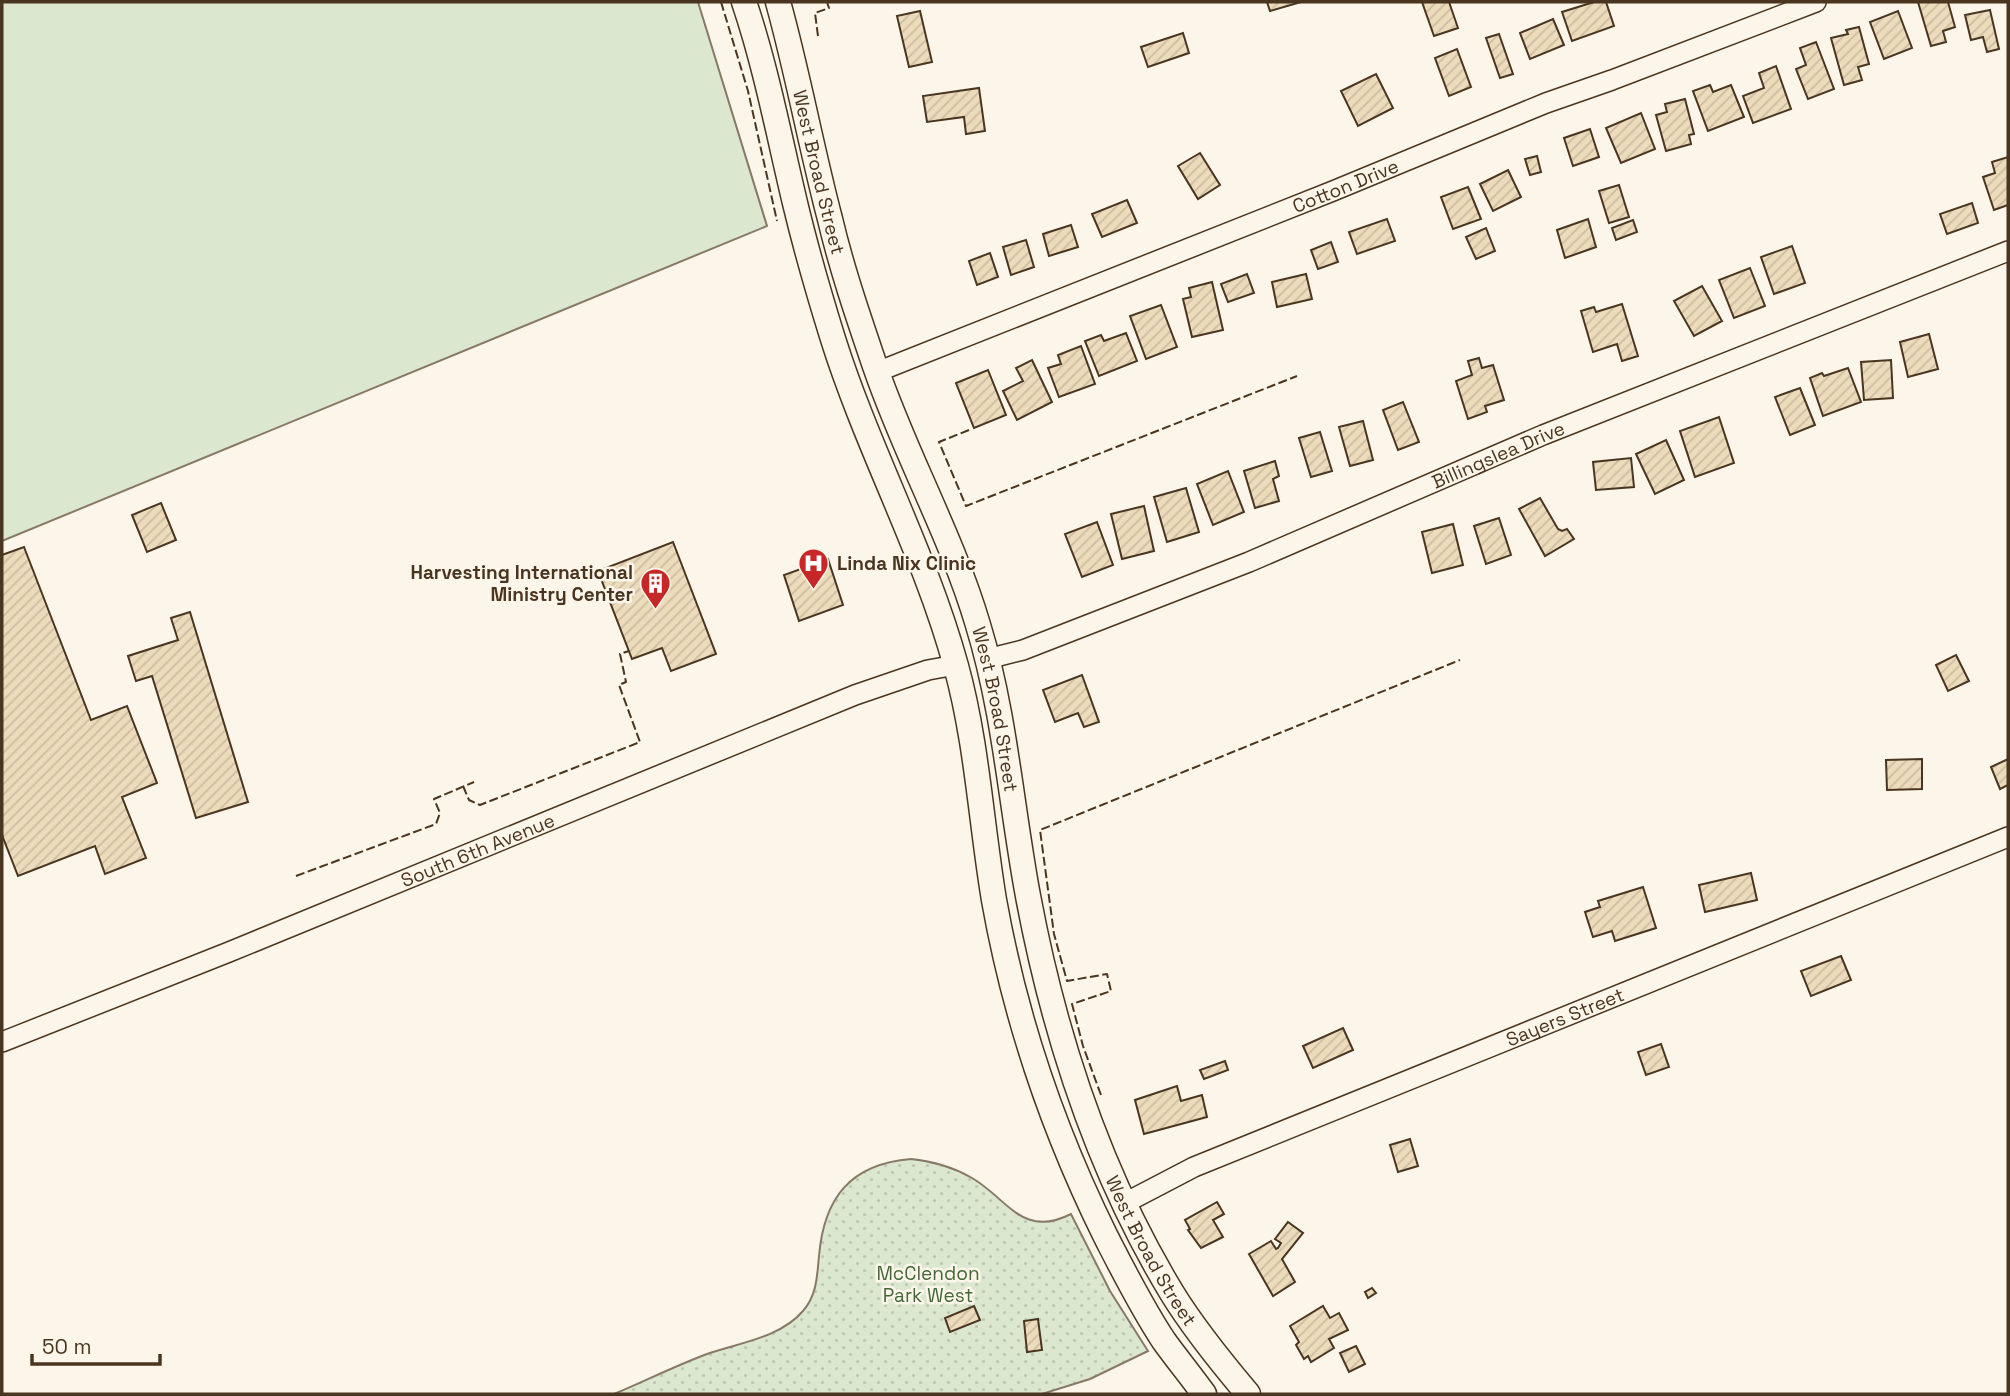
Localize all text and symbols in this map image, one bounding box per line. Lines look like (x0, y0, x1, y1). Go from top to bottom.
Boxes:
street label: West Broad Street (788, 88, 851, 257)
street label: Cotton Drive (1288, 153, 1402, 218)
street label: Billingslea Drive (1428, 415, 1568, 494)
hospital icon: Linda Nix Clinic (797, 546, 831, 590)
place label: Linda Nix Clinic (837, 551, 976, 576)
place label: Harvesting International Ministry Center (410, 560, 633, 607)
building icon: Harvesting International Ministry Center (639, 566, 673, 610)
street label: West Broad Street (967, 624, 1024, 793)
street label: South 6th Avenue (397, 807, 558, 893)
street label: Sayers Street (1502, 982, 1628, 1052)
street label: West Broad Street (1100, 1171, 1203, 1331)
park label: McClendon Park West (876, 1261, 980, 1308)
scale bar (32, 1322, 159, 1366)
text: 50 m (42, 1333, 92, 1360)

